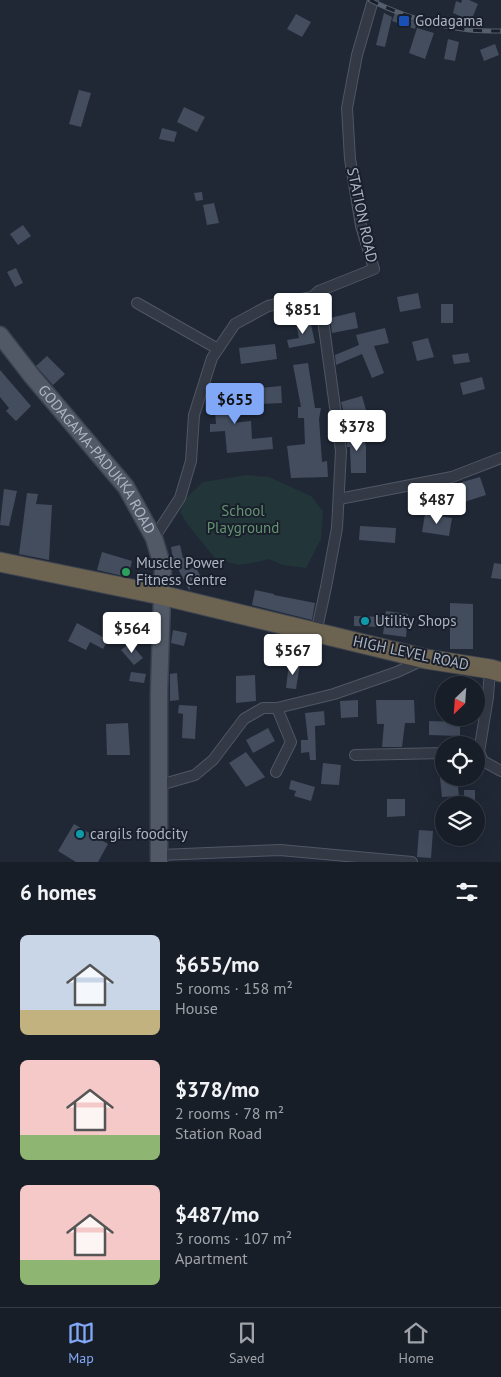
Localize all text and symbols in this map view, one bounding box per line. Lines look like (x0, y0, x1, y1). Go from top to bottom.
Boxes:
place label: Godagama (415, 11, 483, 30)
marker: Godagama (397, 14, 411, 28)
street label: STATION ROAD (343, 166, 382, 264)
pin: $851 (273, 292, 333, 335)
text: $851 (285, 299, 321, 319)
street label: GODAGAMA-PADUKKA ROAD (34, 381, 160, 537)
pin: $655 (205, 382, 265, 425)
text: $655 (217, 389, 253, 409)
pin: $378 (327, 410, 387, 452)
text: $378 (339, 416, 375, 436)
pin: $487 (407, 482, 467, 525)
text: $487 (419, 489, 455, 509)
park label: School Playground (207, 501, 279, 537)
place label: Muscle Power Fitness Centre (136, 553, 227, 589)
marker: Muscle Power Fitness Centre (120, 566, 132, 578)
place label: Utility Shops (375, 611, 456, 630)
pin: $564 (102, 612, 162, 654)
marker: Utility Shops (359, 615, 371, 627)
text: $564 (114, 618, 150, 638)
street label: HIGH LEVEL ROAD (351, 631, 471, 674)
pin: $567 (263, 634, 323, 676)
text: $567 (275, 640, 311, 660)
north arrow (435, 676, 485, 726)
map controls (435, 676, 485, 846)
button: locate (435, 736, 485, 786)
button: layers (435, 796, 485, 846)
place label: cargils foodcity (90, 824, 188, 843)
marker: cargils foodcity (74, 828, 86, 840)
icon: filters (453, 878, 481, 906)
text: 6 homes (20, 879, 96, 906)
text: $655/mo (175, 951, 259, 978)
icon: home (60, 955, 120, 1015)
text: 5 rooms · 158 m² (175, 978, 293, 998)
text: House (175, 998, 218, 1018)
text: $378/mo (175, 1076, 259, 1103)
icon: home (60, 1080, 120, 1140)
text: 2 rooms · 78 m² (175, 1103, 284, 1123)
text: Station Road (175, 1123, 262, 1143)
text: $487/mo (175, 1201, 259, 1228)
icon: home (60, 1205, 120, 1265)
text: 3 rooms · 107 m² (175, 1228, 292, 1248)
text: Apartment (175, 1248, 248, 1268)
tab: Map (67, 1319, 95, 1367)
tab: Saved (229, 1319, 265, 1367)
tab: Home (399, 1319, 434, 1367)

